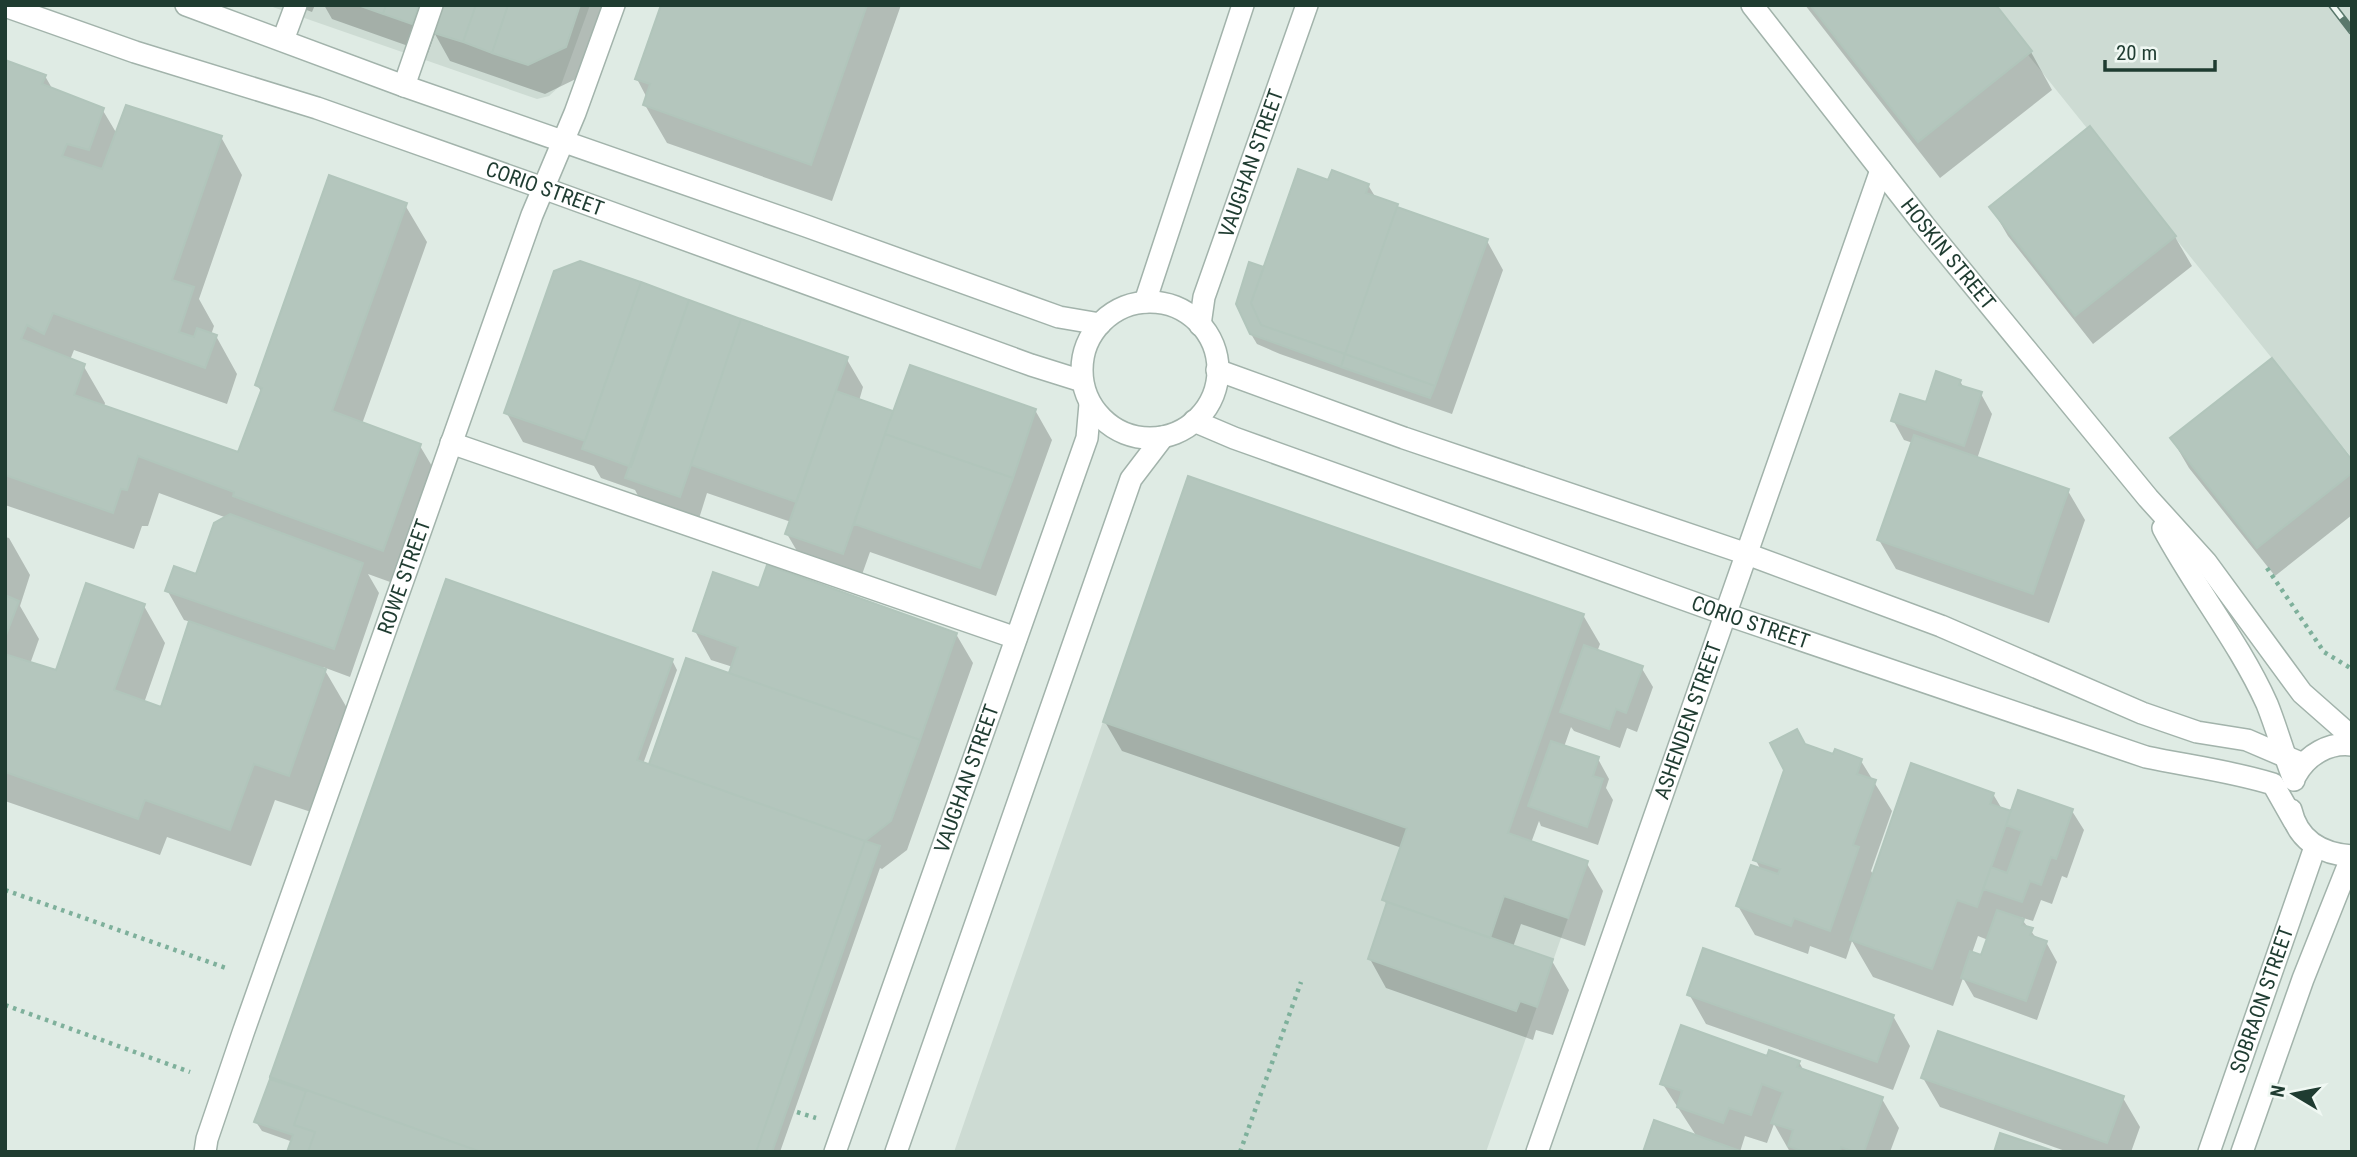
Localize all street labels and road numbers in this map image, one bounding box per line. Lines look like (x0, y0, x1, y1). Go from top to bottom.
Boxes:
street label: VAUGHAN STREET (1214, 86, 1288, 241)
street label: CORIO STREET (483, 157, 607, 221)
street label: HOSKIN STREET (1896, 194, 2000, 314)
street label: ROWE STREET (373, 516, 436, 637)
street label: CORIO STREET (1688, 591, 1813, 654)
street label: ASHENDEN STREET (1650, 639, 1727, 802)
street label: VAUGHAN STREET (930, 701, 1004, 856)
street label: SOBRAON STREET (2225, 923, 2298, 1076)

